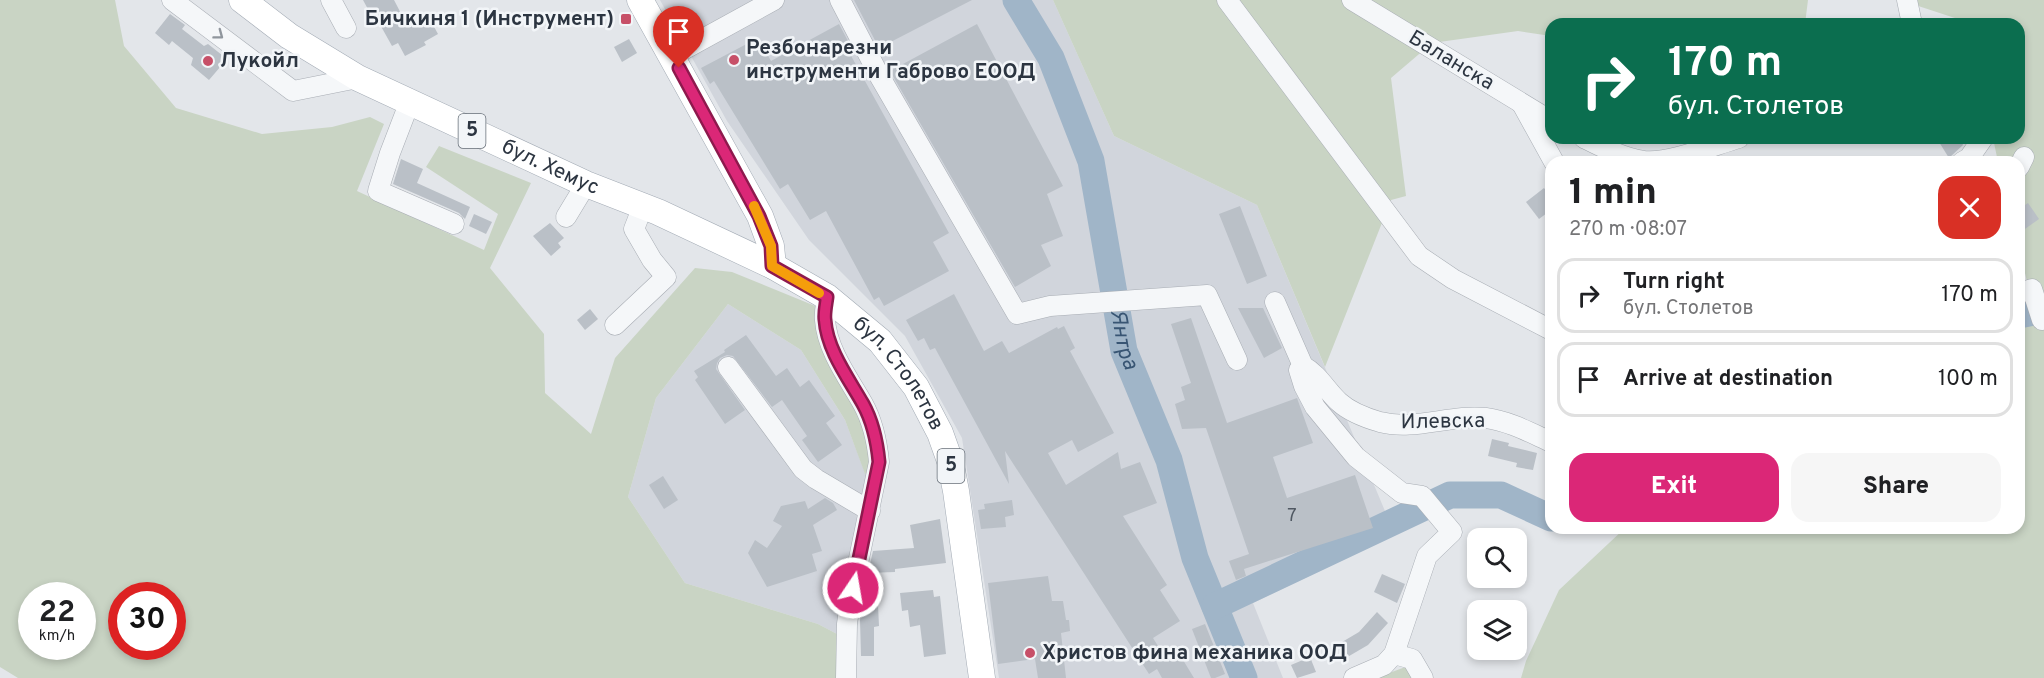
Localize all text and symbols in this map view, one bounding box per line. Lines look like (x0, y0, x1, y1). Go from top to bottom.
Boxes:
place label: Бичкиня 1 (Инструмент) (365, 6, 614, 33)
pin (653, 6, 704, 68)
marker: Бичкиня 1 (Инструмент) (619, 12, 633, 26)
icon: arrive (662, 15, 695, 48)
street label: Баланска (1403, 25, 1499, 97)
one-way arrow (212, 28, 223, 39)
place label: Резбонарезни инструменти Габрово ЕООД (746, 35, 1035, 86)
text: 170 m (1668, 38, 1782, 91)
icon: right (1569, 42, 1647, 120)
place label: Лукойл (220, 48, 299, 75)
marker: Резбонарезни инструменти Габрово ЕООД (727, 53, 741, 67)
marker: Лукойл (201, 54, 215, 68)
text: бул. Столетов (1668, 90, 1844, 124)
road number: 5 (458, 114, 486, 148)
street label: бул. Хемус (497, 133, 603, 201)
text: 1 min (1569, 171, 1657, 217)
button: close (1938, 176, 2001, 239)
text: 270 m · 08:07 (1569, 217, 1687, 243)
text: Turn right (1623, 269, 1725, 296)
icon: right (1572, 279, 1605, 312)
text: 170 m (1941, 282, 1998, 309)
text: бул. Столетов (1623, 296, 1754, 322)
water label: Янтра (1104, 308, 1144, 374)
street label: бул. Столетов (847, 310, 950, 435)
icon: arrive (1572, 363, 1605, 396)
text: Arrive at destination (1623, 366, 1833, 393)
text: 100 m (1938, 366, 1998, 393)
street label: Илевска (1400, 408, 1486, 436)
road number: 5 (938, 449, 964, 483)
button: Exit (1569, 453, 1779, 522)
button: Share (1791, 453, 2001, 522)
house number: 7 (1287, 505, 1297, 528)
map controls (1467, 528, 1527, 660)
button: search (1467, 528, 1527, 588)
position arrow (821, 556, 885, 620)
speed limit sign: 30 (108, 582, 186, 660)
text: 22 (39, 595, 75, 632)
button: layers (1467, 600, 1527, 660)
text: km/h (39, 627, 75, 646)
place label: Христов фина механика ООД (1042, 640, 1347, 667)
marker: Христов фина механика ООД (1023, 646, 1037, 660)

